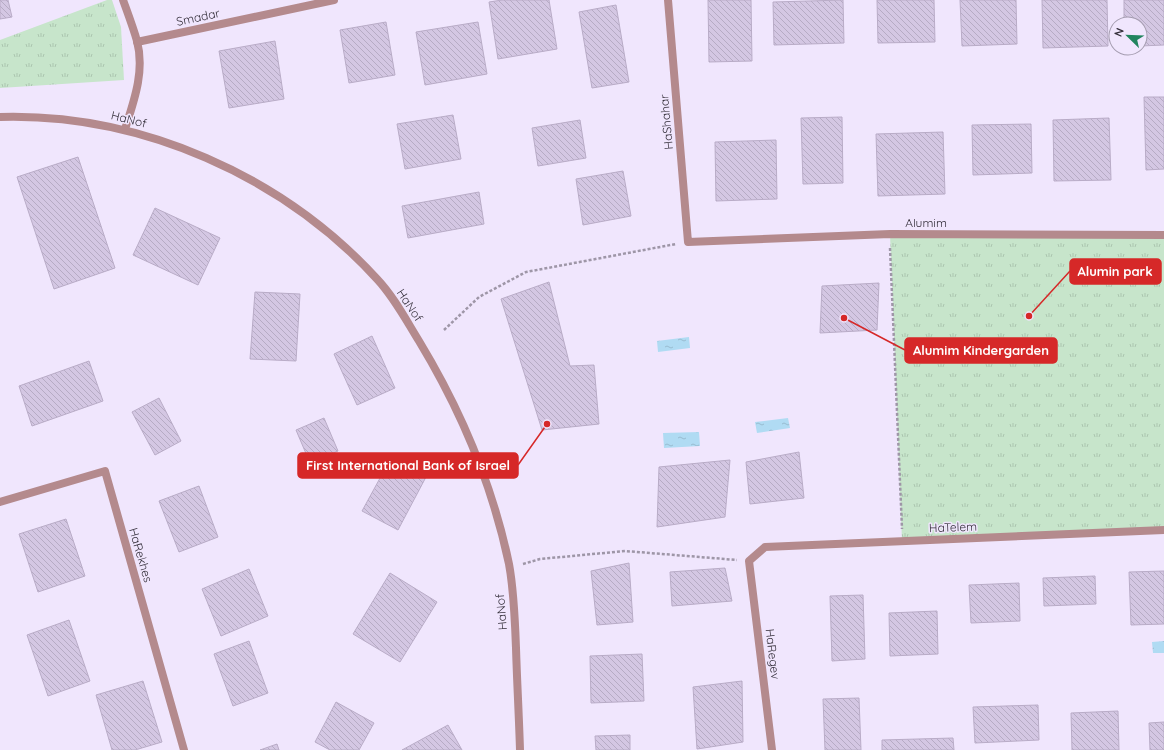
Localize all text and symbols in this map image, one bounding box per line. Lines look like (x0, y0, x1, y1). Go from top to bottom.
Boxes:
street label: Smadar (175, 5, 222, 29)
north arrow (1108, 16, 1148, 56)
text: N (1111, 26, 1127, 39)
street label: HaShahar (656, 93, 676, 150)
street label: HaNof (110, 107, 149, 131)
street label: Alumim (905, 215, 947, 230)
callout: Alumin park (1070, 259, 1161, 284)
text: Alumin park (1077, 263, 1153, 279)
street label: HaNof (394, 286, 427, 325)
callout: Alumim Kindergarden (905, 338, 1057, 363)
text: Alumim Kindergarden (913, 342, 1049, 358)
callout: First International Bank of Israel (298, 453, 518, 478)
text: First International Bank of Israel (306, 457, 510, 473)
street label: HaTelem (929, 519, 977, 535)
street label: HaRekhes (126, 526, 156, 584)
street label: HaNof (492, 593, 510, 631)
street label: HaRegev (762, 628, 784, 680)

